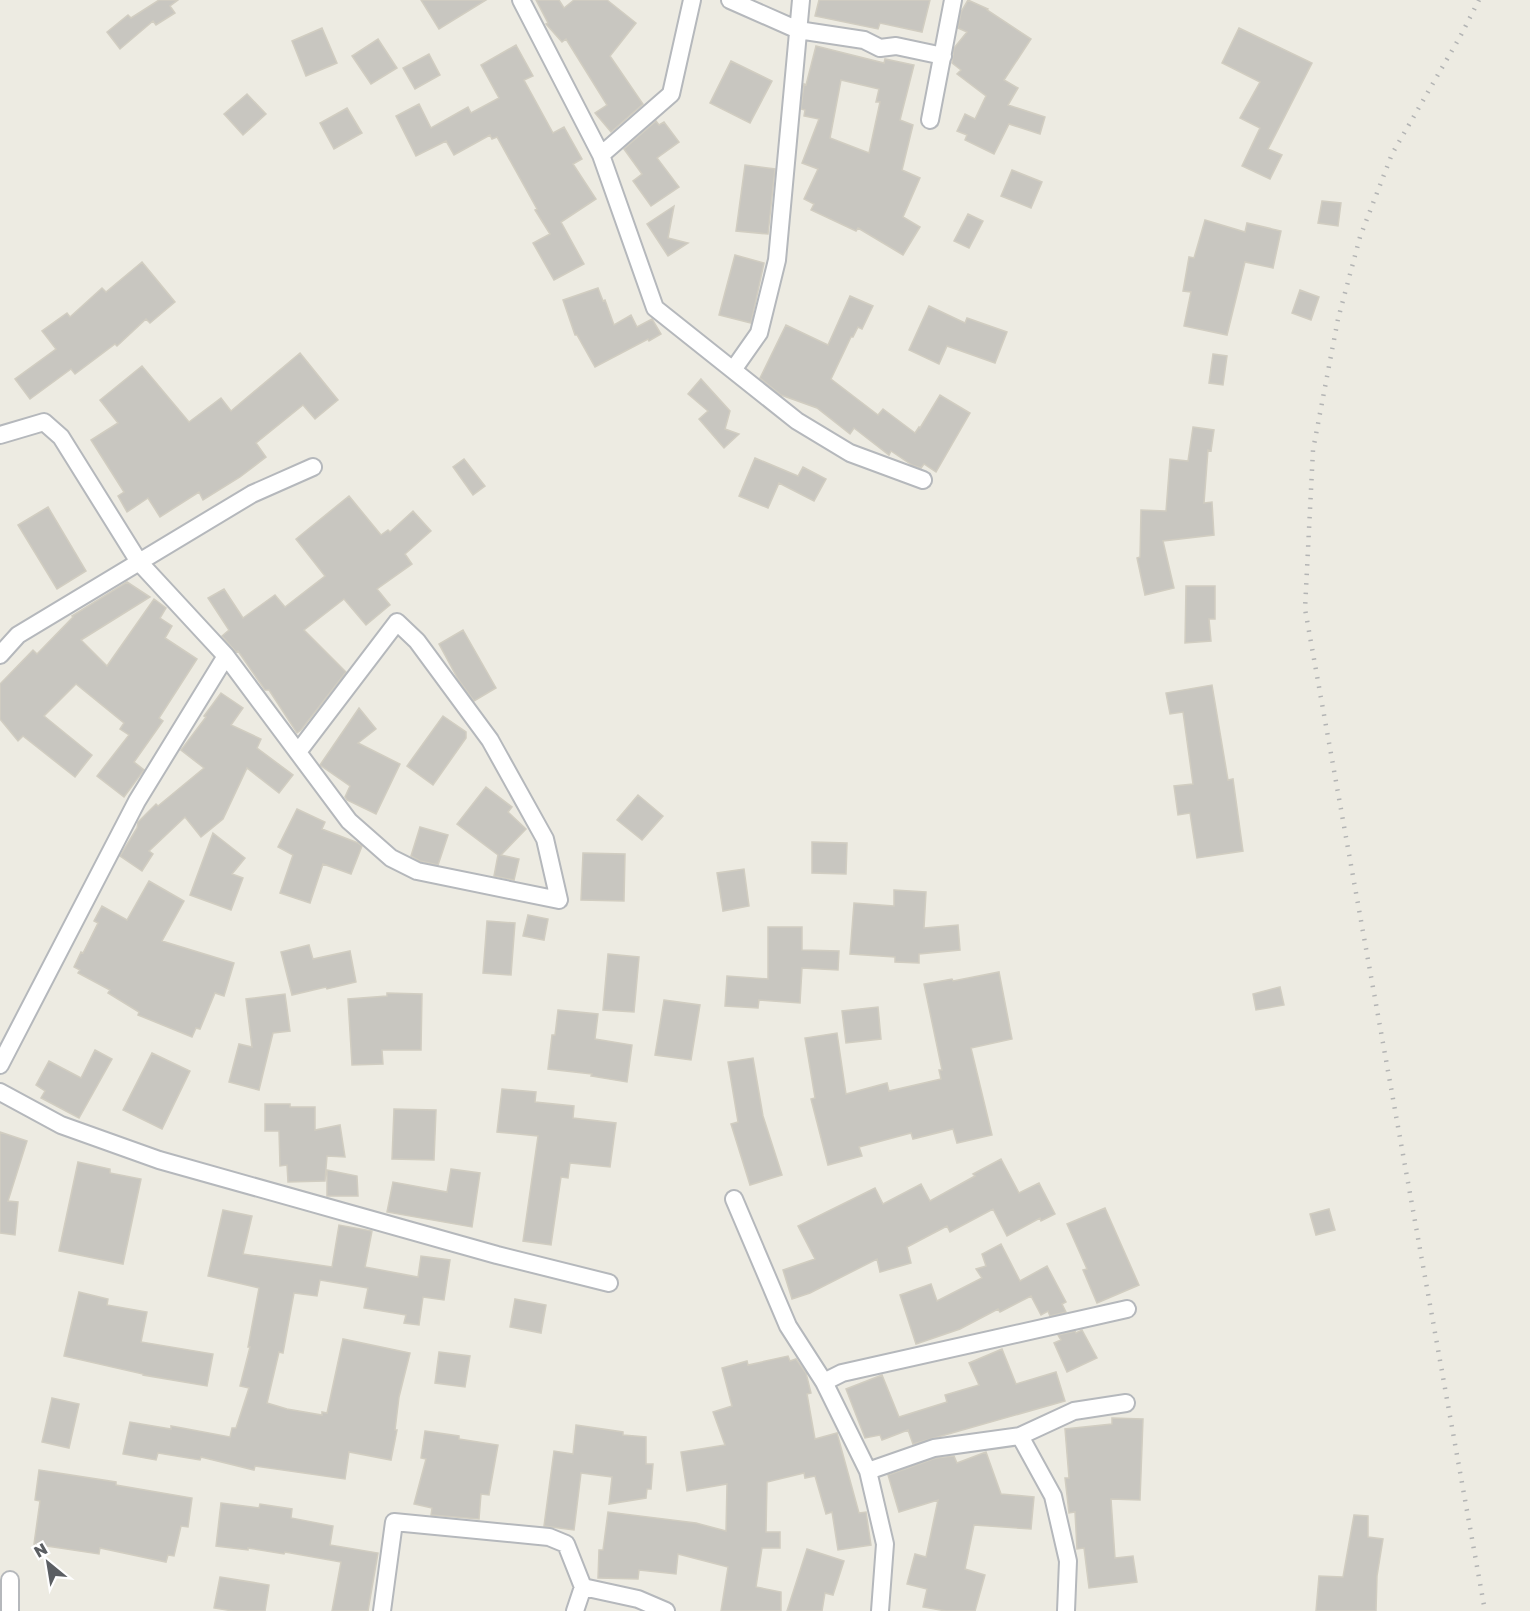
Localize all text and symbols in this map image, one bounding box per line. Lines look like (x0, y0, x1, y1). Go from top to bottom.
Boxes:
north arrow (18, 1533, 78, 1593)
text: N (30, 1538, 51, 1562)

